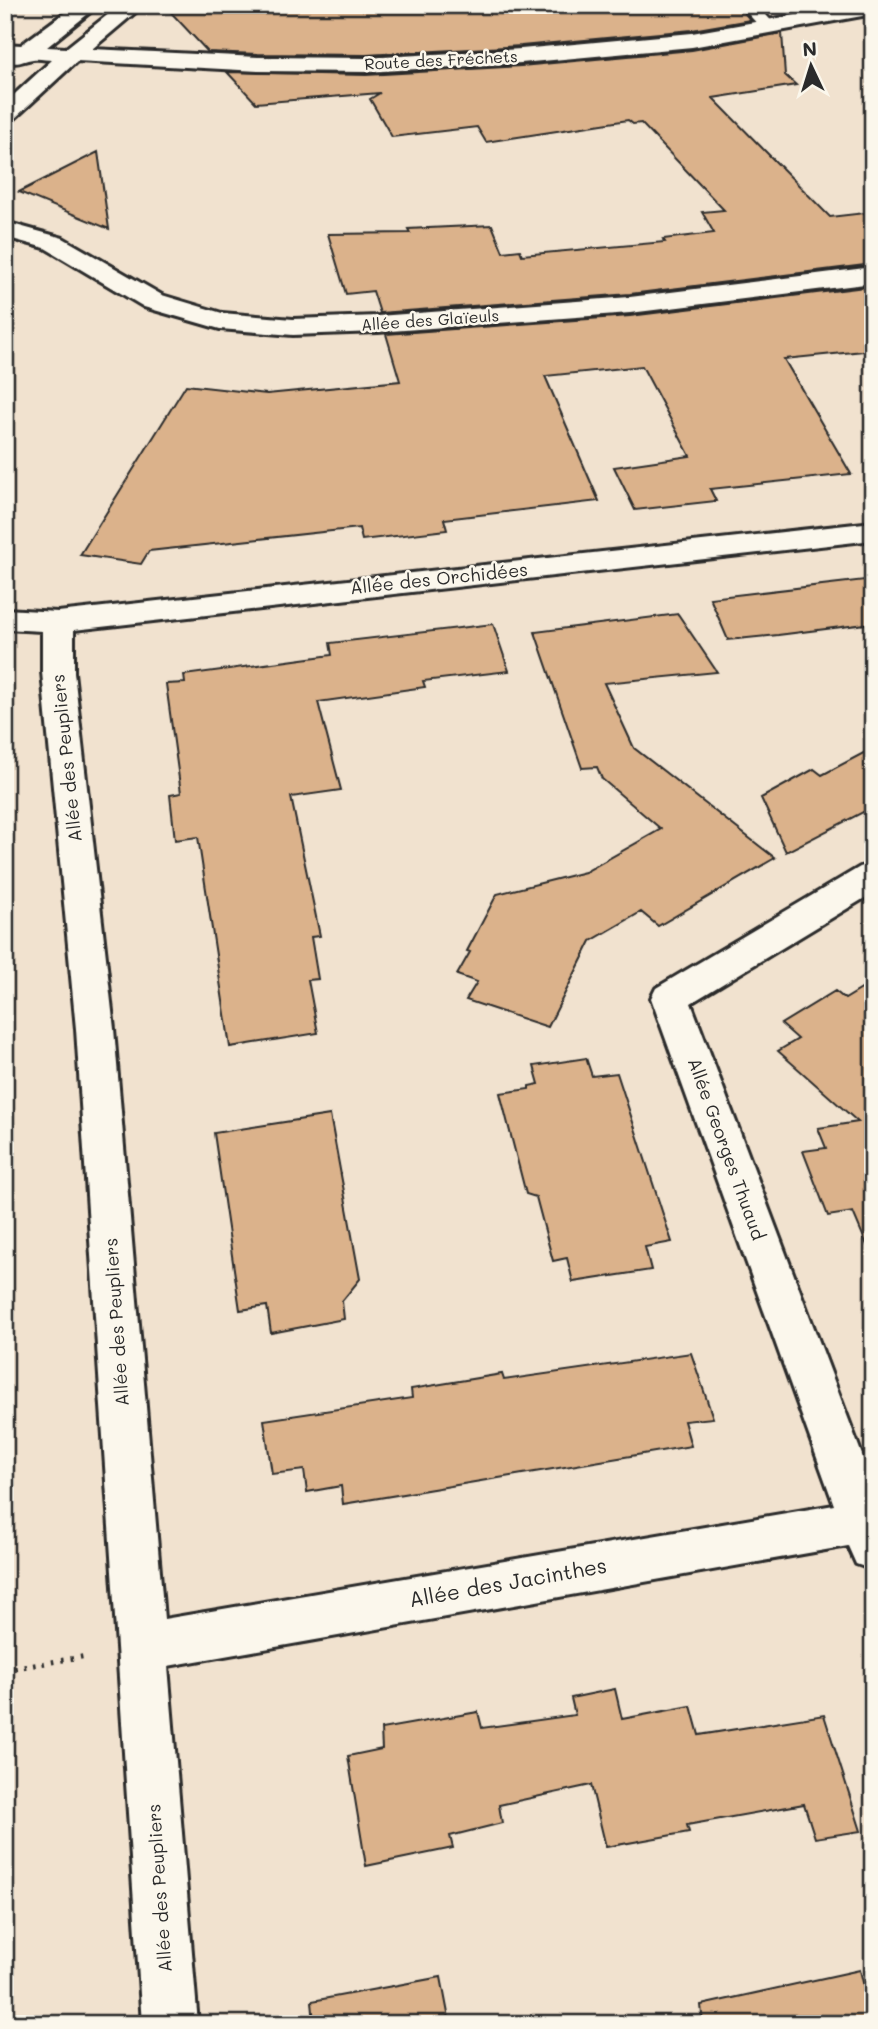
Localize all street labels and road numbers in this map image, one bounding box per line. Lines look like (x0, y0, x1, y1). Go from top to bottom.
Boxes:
street label: Route des Fréchets (364, 45, 518, 74)
street label: Allée des Glaïeuls (360, 304, 500, 335)
street label: Allée des Orchidées (349, 557, 529, 599)
street label: Allée des Peupliers (45, 673, 87, 843)
street label: Allée Georges Thuaud (683, 1054, 771, 1243)
street label: Allée des Peupliers (98, 1237, 134, 1407)
street label: Allée des Jacinthes (407, 1551, 609, 1612)
street label: Allée des Peupliers (141, 1803, 177, 1973)

